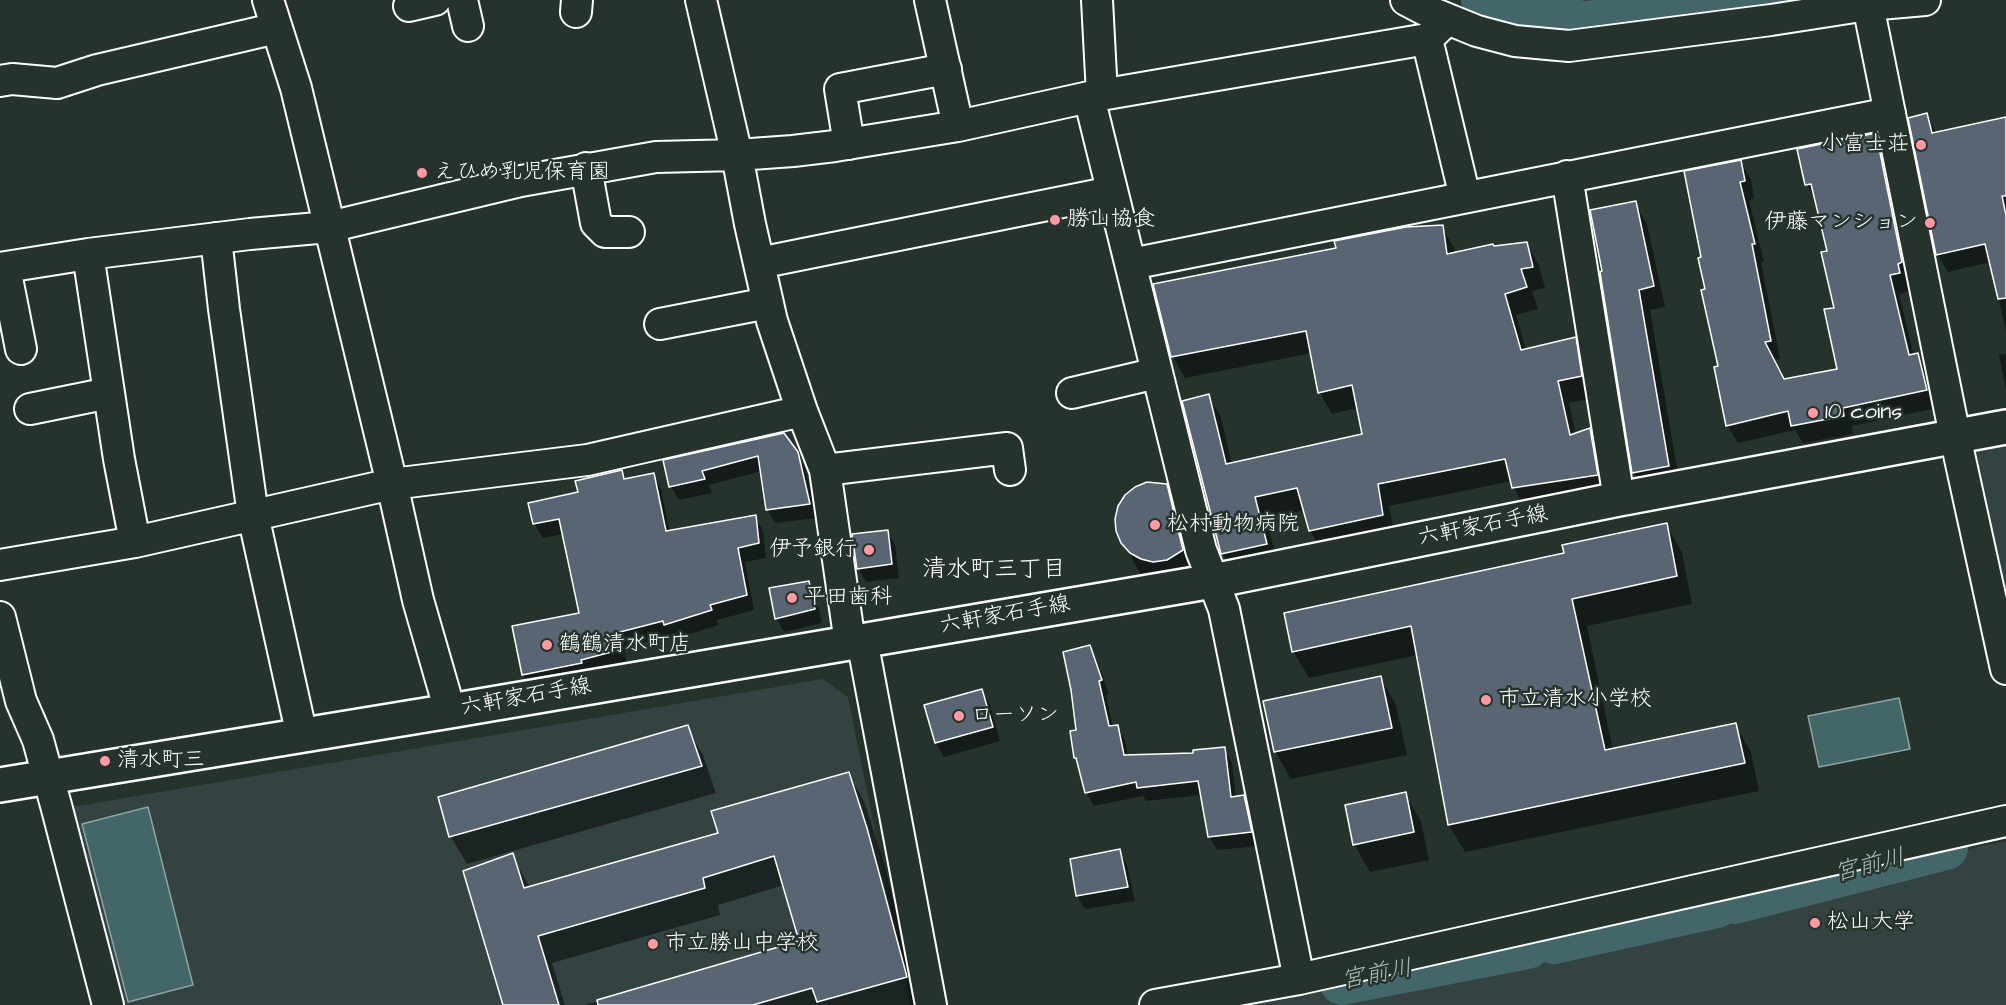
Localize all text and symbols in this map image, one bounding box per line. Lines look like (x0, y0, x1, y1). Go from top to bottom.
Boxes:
place label: 小富士荘 (1821, 132, 1909, 158)
marker: 小富士荘 (1914, 138, 1928, 152)
place label: えひめ乳児保育園 (434, 160, 610, 186)
marker: えひめ乳児保育園 (415, 166, 429, 180)
place label: 勝山協食 (1067, 207, 1155, 233)
place label: 伊藤マンション (1764, 210, 1918, 236)
marker: 勝山協食 (1048, 213, 1062, 227)
marker: 伊藤マンション (1923, 216, 1937, 230)
place label: 10 coins (1825, 400, 1902, 426)
marker: 10 coins (1806, 406, 1820, 420)
street label: 六軒家石手線 (1416, 501, 1550, 553)
place label: 松村動物病院 (1167, 512, 1299, 538)
marker: 松村動物病院 (1148, 518, 1162, 532)
place label: 伊予銀行 (769, 537, 857, 563)
marker: 伊予銀行 (862, 543, 876, 557)
district label: 清水町三丁目 (922, 557, 1066, 585)
place label: 平田歯科 (804, 585, 892, 611)
marker: 平田歯科 (785, 591, 799, 605)
street label: 六軒家石手線 (938, 592, 1072, 640)
place label: 鶴鶴清水町店 (559, 632, 691, 658)
marker: 鶴鶴清水町店 (540, 638, 554, 652)
street label: 六軒家石手線 (459, 674, 593, 722)
place label: 市立清水小学校 (1498, 687, 1652, 713)
marker: 市立清水小学校 (1479, 693, 1493, 707)
place label: ローソン (971, 703, 1059, 729)
marker: ローソン (952, 709, 966, 723)
place label: 清水町三 (117, 748, 205, 774)
marker: 清水町三 (98, 754, 112, 768)
water label: 宮前川 (1832, 844, 1908, 890)
place label: 松山大学 (1827, 910, 1915, 936)
marker: 松山大学 (1808, 916, 1822, 930)
place label: 市立勝山中学校 (665, 931, 819, 957)
marker: 市立勝山中学校 (646, 937, 660, 951)
water label: 宮前川 (1339, 955, 1415, 997)

